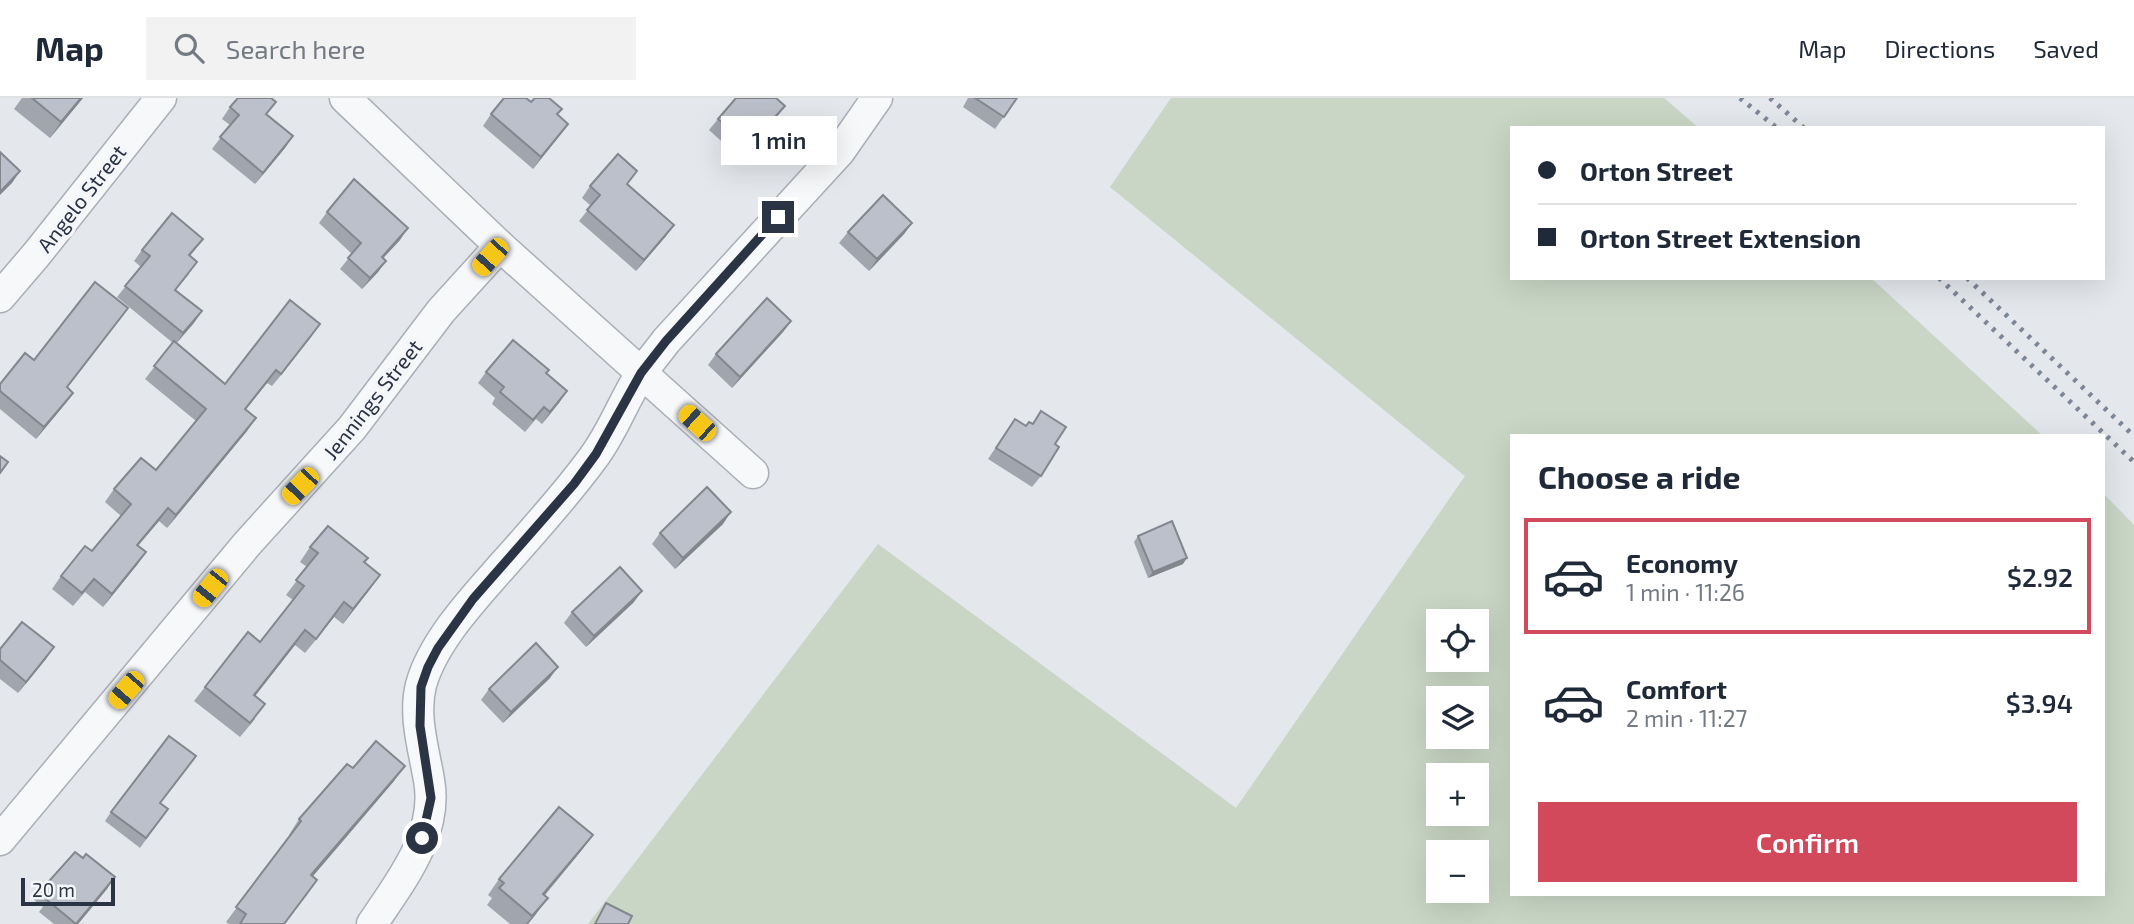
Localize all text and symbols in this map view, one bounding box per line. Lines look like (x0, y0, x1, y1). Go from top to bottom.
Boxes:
search box (146, 17, 636, 80)
text: Map (35, 28, 104, 68)
icon: search (170, 29, 208, 67)
text: Search here (226, 33, 365, 64)
text: Map (1798, 34, 1846, 63)
text: Directions (1884, 34, 1995, 63)
text: Saved (2033, 34, 2099, 63)
callout: 1 min (720, 116, 836, 164)
text: 1 min (752, 126, 806, 154)
street label: Angelo Street (31, 139, 131, 257)
text: Orton Street (1580, 155, 1733, 186)
route end (762, 201, 794, 233)
text: Orton Street Extension (1580, 222, 1861, 253)
car (469, 234, 512, 280)
street label: Jennings Street (317, 334, 427, 464)
car (675, 401, 720, 445)
text: Choose a ride (1538, 457, 1741, 495)
car (278, 464, 323, 508)
icon: car (1542, 545, 1605, 608)
text: Economy (1626, 547, 1738, 578)
text: $2.92 (2007, 561, 2073, 592)
car (189, 565, 232, 611)
text: 1 min · 11:26 (1626, 578, 1745, 606)
map controls (1426, 609, 1489, 903)
button: locate (1426, 609, 1489, 672)
car (105, 667, 148, 713)
icon: car (1542, 671, 1605, 734)
text: Comfort (1626, 673, 1727, 704)
button: layers (1426, 686, 1489, 749)
text: $3.94 (2006, 687, 2073, 718)
text: 2 min · 11:27 (1626, 704, 1747, 732)
button: + (1426, 763, 1489, 826)
button: Confirm (1538, 802, 2077, 882)
route start (406, 822, 438, 854)
button: − (1426, 840, 1489, 903)
scale bar (21, 875, 116, 907)
text: 20 m (32, 878, 75, 901)

